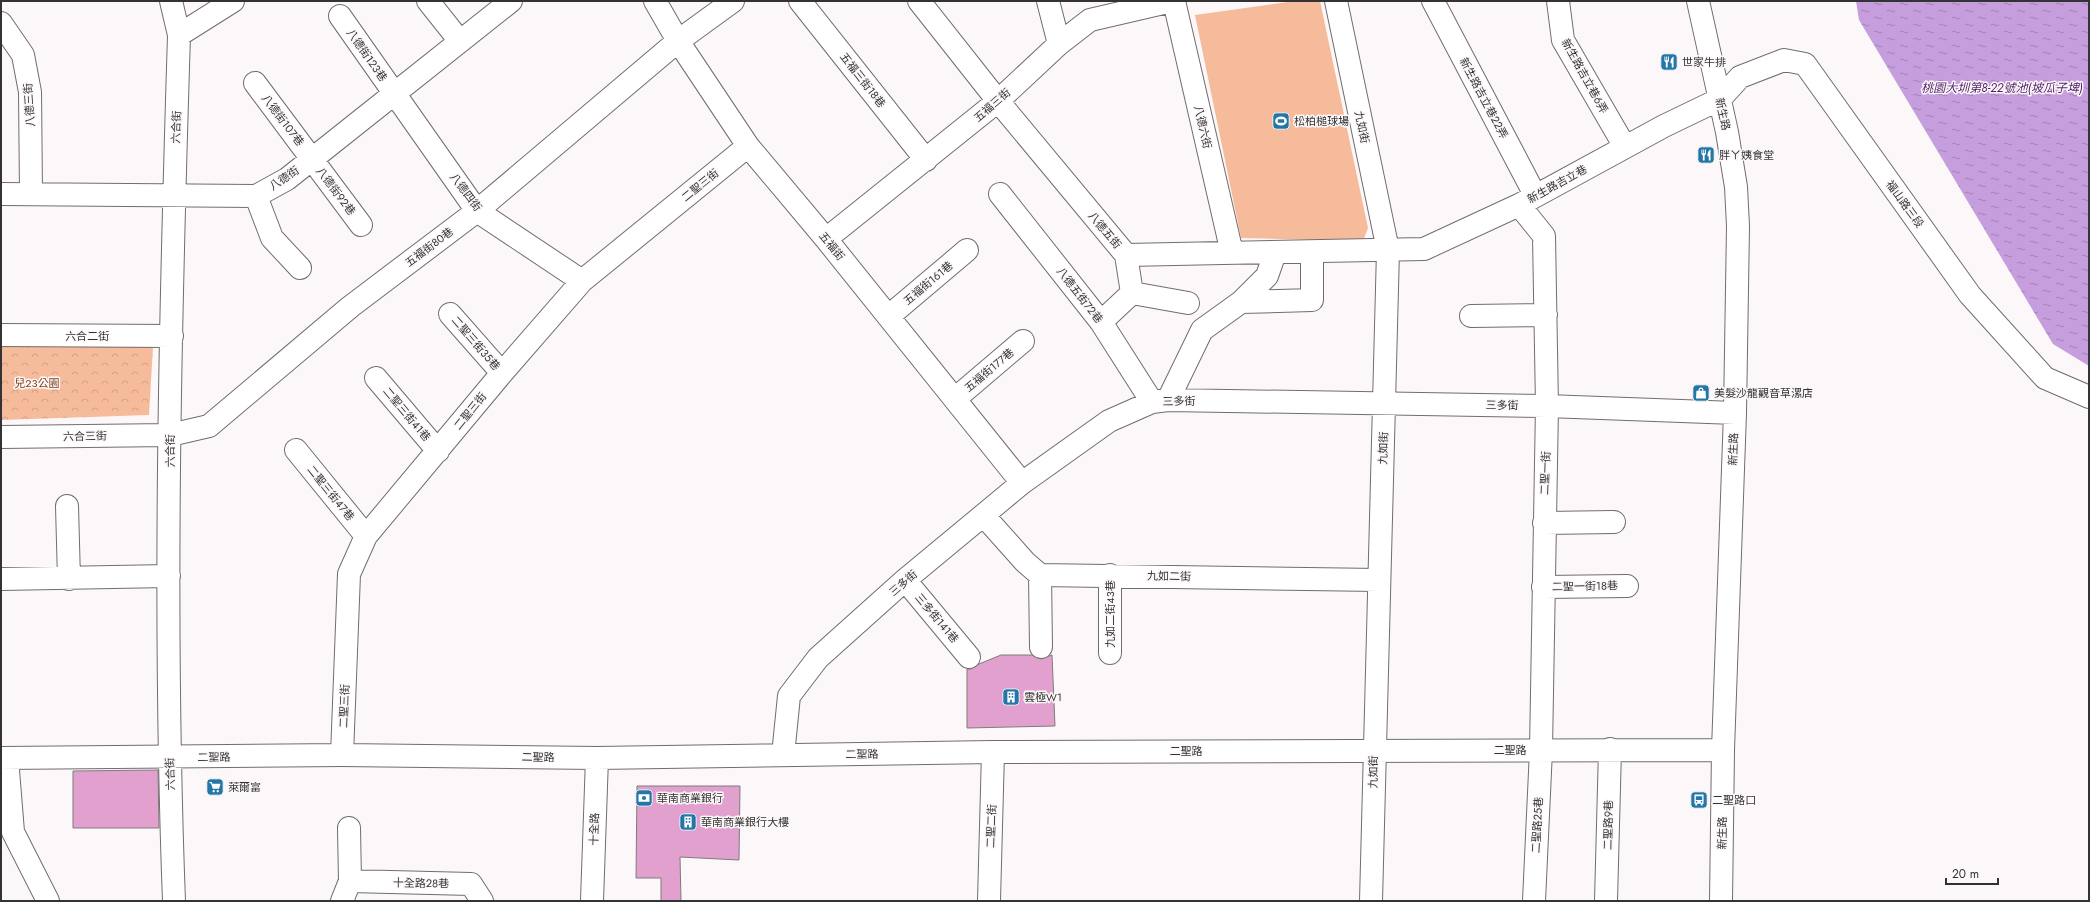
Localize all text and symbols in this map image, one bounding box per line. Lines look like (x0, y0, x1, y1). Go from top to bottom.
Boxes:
street label: 八德街123巷 (343, 25, 391, 85)
street label: 新生路吉立巷6弄 (1558, 36, 1612, 116)
street label: 五福三街18巷 (836, 49, 890, 111)
restaurant icon: 世家牛排 (1659, 52, 1679, 72)
place label: 世家牛排 (1682, 54, 1726, 70)
street label: 新生路吉立巷22弄 (1456, 55, 1512, 141)
water label: 桃園大圳第8-22號池(坡瓜子埤) (1921, 79, 2083, 97)
street label: 八德三街 (19, 82, 39, 128)
street label: 五福三街 (970, 85, 1014, 125)
street label: 八德街107巷 (258, 91, 308, 149)
street label: 新生路 (1711, 96, 1735, 132)
street label: 八德六街 (1190, 104, 1216, 150)
street label: 九如街 (1351, 109, 1373, 145)
street label: 六合街 (167, 110, 185, 144)
sports icon: 松柏槌球場 (1271, 111, 1291, 131)
place label: 松柏槌球場 (1294, 113, 1349, 129)
restaurant icon: 胖ㄚ姨食堂 (1696, 145, 1716, 165)
place label: 胖ㄚ姨食堂 (1719, 147, 1774, 163)
street label: 新生路吉立巷 (1524, 161, 1590, 207)
street label: 八德街 (266, 162, 302, 194)
street label: 八德街92巷 (313, 164, 359, 218)
street label: 二聖三街 (678, 165, 722, 205)
street label: 八德四街 (446, 170, 486, 214)
street label: 福山路三段 (1882, 177, 1928, 231)
street label: 八德五街 (1085, 208, 1125, 252)
street label: 五福街80巷 (402, 224, 456, 270)
street label: 五福街 (815, 228, 849, 264)
street label: 五福街161巷 (900, 258, 956, 308)
street label: 八德五街72巷 (1053, 264, 1107, 326)
street label: 二聖三街35巷 (448, 312, 504, 374)
street label: 六合二街 (65, 328, 109, 344)
street label: 五福街177巷 (961, 344, 1017, 396)
park label: 兒23公園 (14, 375, 60, 391)
street label: 二聖三街41巷 (380, 383, 434, 445)
shop icon: 美髮沙龍觀音草漯店 (1691, 383, 1711, 403)
place label: 美髮沙龍觀音草漯店 (1714, 385, 1813, 401)
street label: 二聖三街 (450, 389, 490, 433)
street label: 三多街 (1162, 393, 1196, 409)
street label: 三多街 (1485, 397, 1519, 413)
street label: 六合三街 (63, 428, 107, 444)
street label: 九如街 (1374, 431, 1392, 465)
street label: 新生路 (1724, 432, 1742, 466)
street label: 六合街 (162, 435, 178, 468)
street label: 二聖一街 (1536, 451, 1554, 495)
street label: 二聖三街47巷 (304, 462, 358, 524)
street label: 三多街 (885, 566, 921, 600)
street label: 九如二街 (1147, 568, 1191, 584)
street label: 二聖一街18巷 (1552, 577, 1618, 595)
street label: 九如二街43巷 (1102, 580, 1118, 648)
street label: 三多街141巷 (911, 590, 963, 646)
street label: 二聖三街 (335, 684, 353, 728)
building icon: 雲極W1 (1001, 687, 1021, 707)
place label: 雲極W1 (1024, 689, 1062, 705)
street label: 二聖路 (1494, 742, 1527, 758)
street label: 二聖路 (1170, 743, 1203, 759)
street label: 二聖路 (845, 746, 879, 762)
street label: 二聖路 (197, 749, 231, 765)
street label: 二聖路 (521, 749, 555, 765)
street label: 九如街 (1365, 755, 1381, 789)
street label: 六合街 (161, 757, 179, 791)
supermarket icon: 萊爾富 (205, 777, 225, 797)
place label: 萊爾富 (228, 779, 261, 795)
bank icon: 華南商業銀行 (634, 788, 654, 808)
place label: 華南商業銀行 (657, 790, 723, 806)
bus stop icon: 二聖路口 (1689, 790, 1709, 810)
place label: 二聖路口 (1712, 792, 1756, 808)
street label: 二聖路25巷 (1528, 796, 1546, 854)
street label: 二聖路9巷 (1600, 800, 1616, 850)
street label: 二聖二街 (982, 804, 1000, 848)
street label: 十全路 (585, 812, 603, 846)
building icon: 華南商業銀行大樓 (678, 812, 698, 832)
place label: 華南商業銀行大樓 (701, 814, 789, 830)
street label: 新生路 (1714, 816, 1730, 850)
scale bar (1946, 860, 1998, 886)
text: 20 m (1952, 865, 1979, 883)
street label: 十全路28巷 (393, 875, 449, 891)

